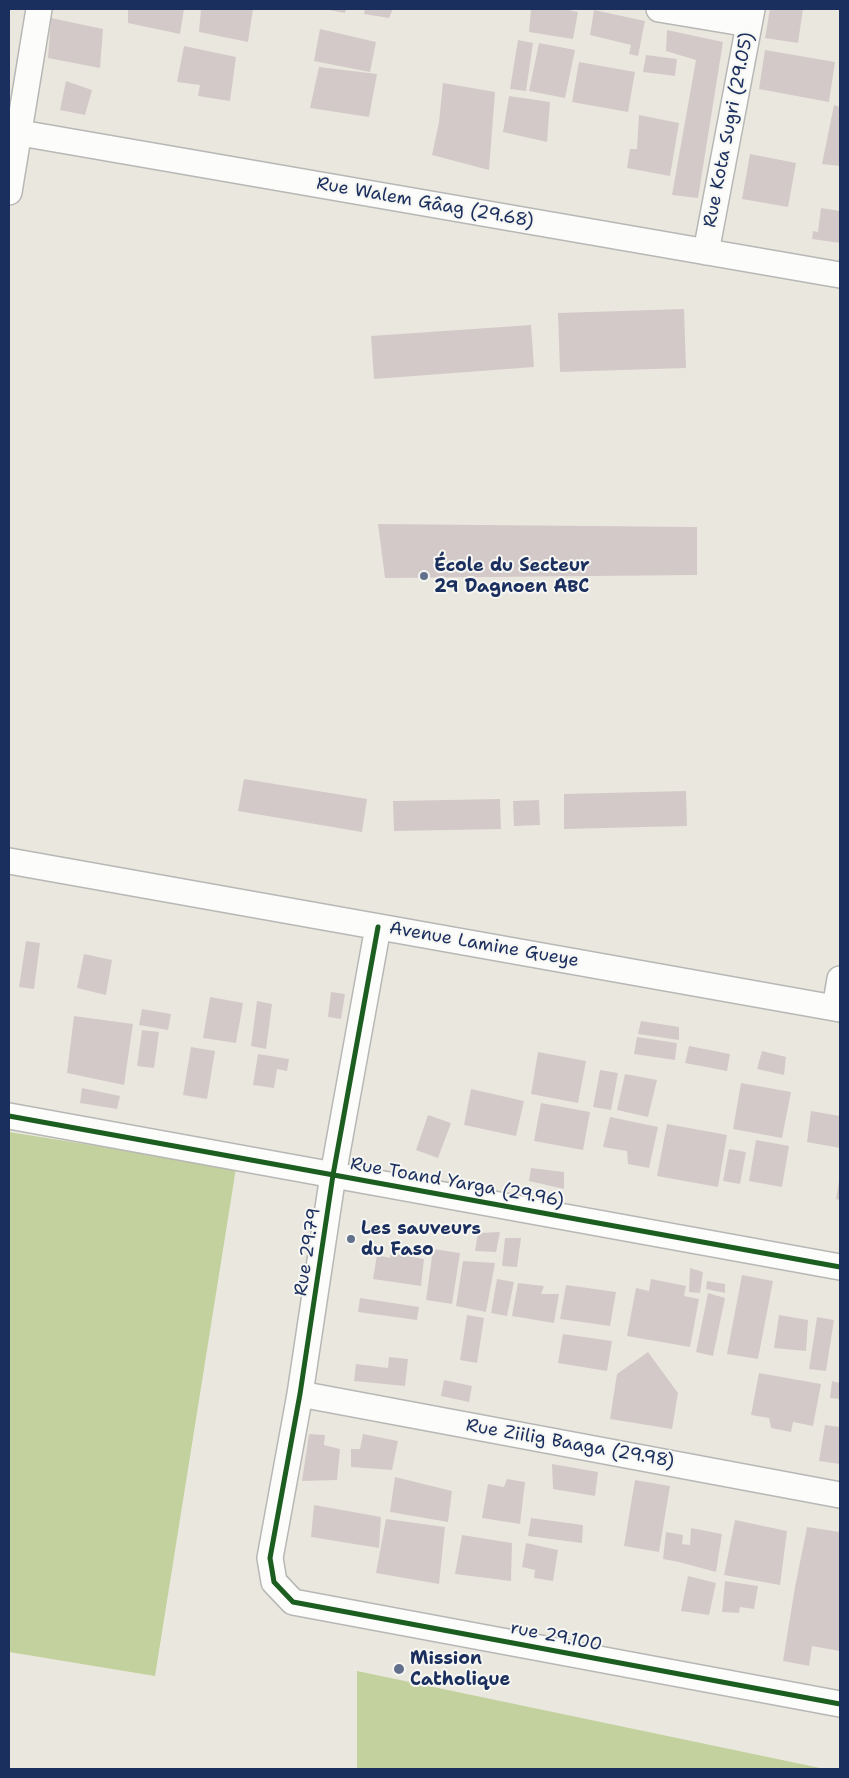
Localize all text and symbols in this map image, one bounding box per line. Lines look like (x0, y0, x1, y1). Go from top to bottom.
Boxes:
street label: Rue Kota Sugri (29.05) (699, 31, 759, 229)
street label: Rue Walem Gâag (29.68) (315, 173, 535, 233)
place label: École du Secteur 29 Dagnoen ABC (434, 555, 590, 598)
marker: École du Secteur 29 Dagnoen ABC (418, 570, 430, 582)
street label: Avenue Lamine Gueye (387, 918, 581, 972)
street label: Rue Toand Yarga (29.96) (349, 1154, 565, 1212)
street label: Rue 29.79 (290, 1206, 326, 1298)
place label: Les sauveurs du Faso (361, 1218, 481, 1260)
marker: Les sauveurs du Faso (345, 1233, 357, 1245)
street label: Rue Ziilig Baaga (29.98) (464, 1415, 676, 1473)
street label: rue 29.100 (508, 1618, 604, 1656)
place label: Mission Catholique (410, 1648, 510, 1690)
marker: Mission Catholique (392, 1662, 406, 1676)

